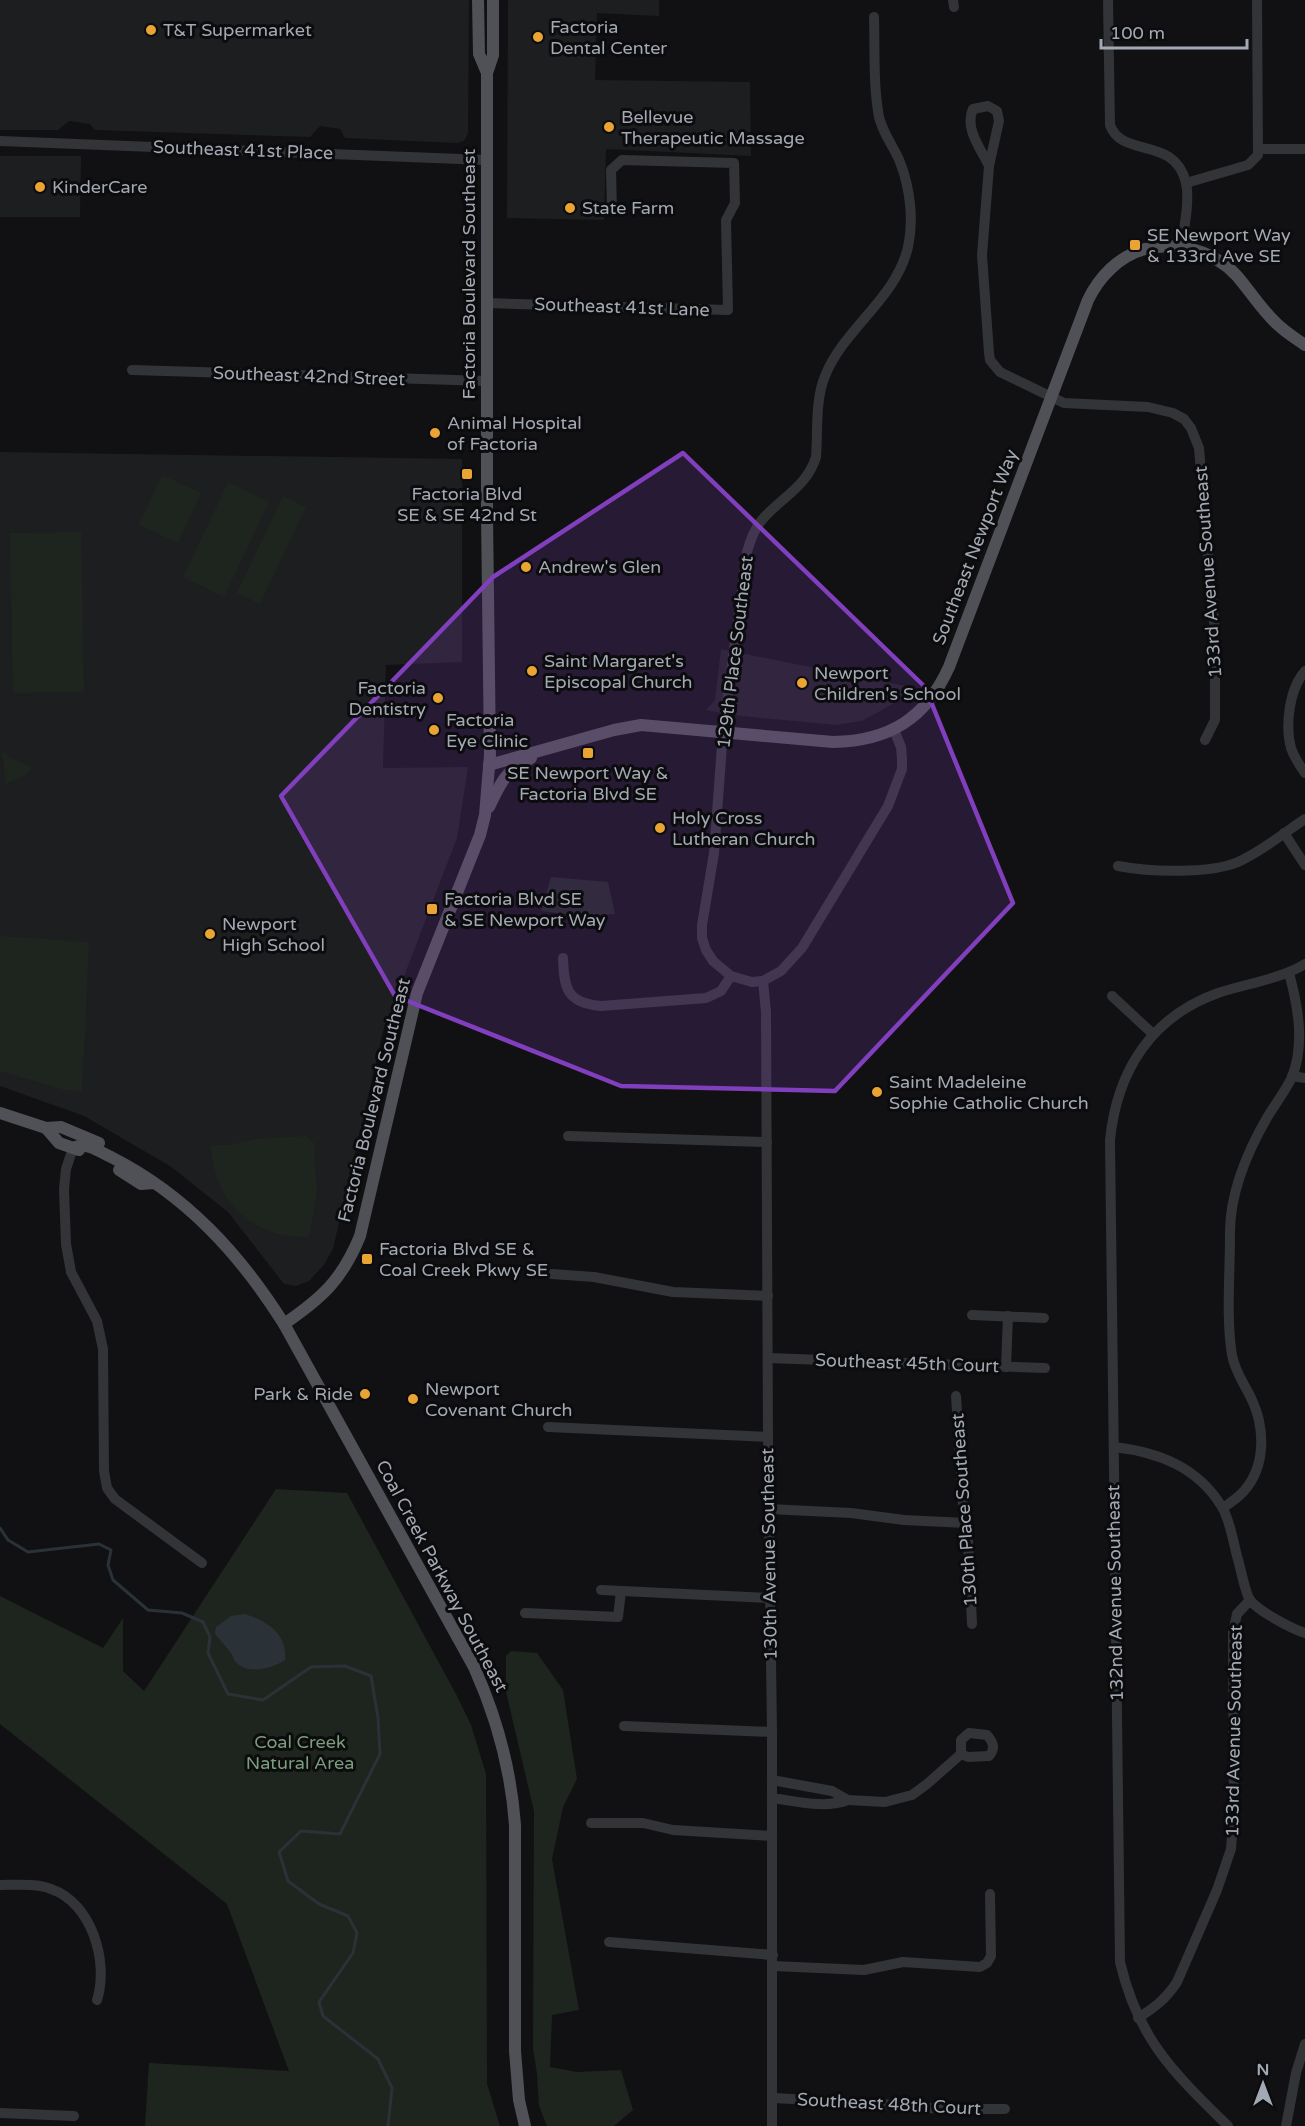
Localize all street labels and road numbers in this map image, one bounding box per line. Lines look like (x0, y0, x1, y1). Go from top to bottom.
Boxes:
street label: Southeast 41st Place (153, 136, 333, 164)
street label: Factoria Boulevard Southeast (458, 148, 480, 399)
street label: Southeast 41st Lane (534, 293, 710, 321)
street label: Southeast 42nd Street (213, 362, 406, 390)
street label: Southeast Newport Way (928, 446, 1023, 648)
street label: 133rd Avenue Southeast (1190, 465, 1226, 679)
street label: 129th Place Southeast (712, 554, 758, 750)
street label: Factoria Boulevard Southeast (333, 976, 415, 1224)
street label: Southeast 45th Court (815, 1349, 1000, 1377)
street label: 130th Place Southeast (946, 1412, 982, 1608)
street label: 130th Avenue Southeast (756, 1448, 782, 1660)
street label: Coal Creek Parkway Southeast (371, 1456, 513, 1696)
street label: 132nd Avenue Southeast (1102, 1484, 1128, 1701)
street label: 133rd Avenue Southeast (1221, 1625, 1247, 1837)
street label: Southeast 48th Court (796, 2088, 982, 2120)

